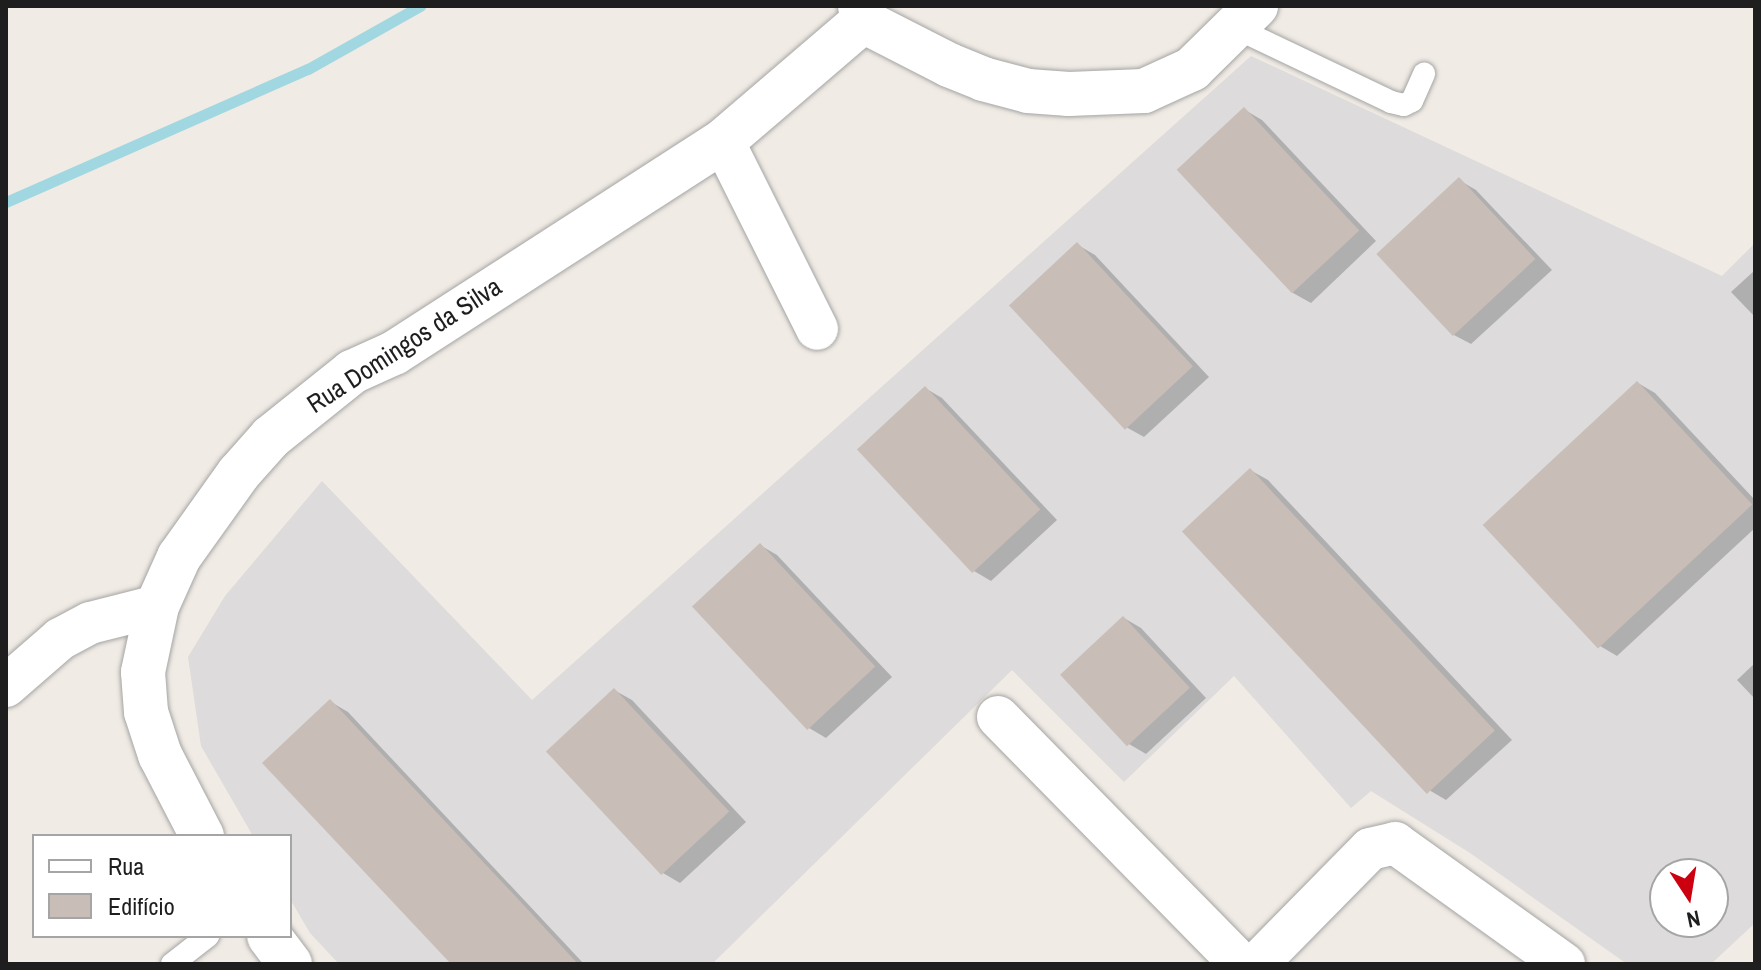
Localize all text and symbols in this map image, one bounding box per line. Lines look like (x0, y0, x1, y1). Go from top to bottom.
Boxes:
street label: Rua Domingos da Silva (301, 271, 507, 419)
legend (32, 834, 292, 938)
text: Rua (108, 850, 144, 882)
north arrow (1649, 858, 1729, 938)
text: Edifício (108, 890, 175, 922)
text: N (1684, 903, 1703, 936)

